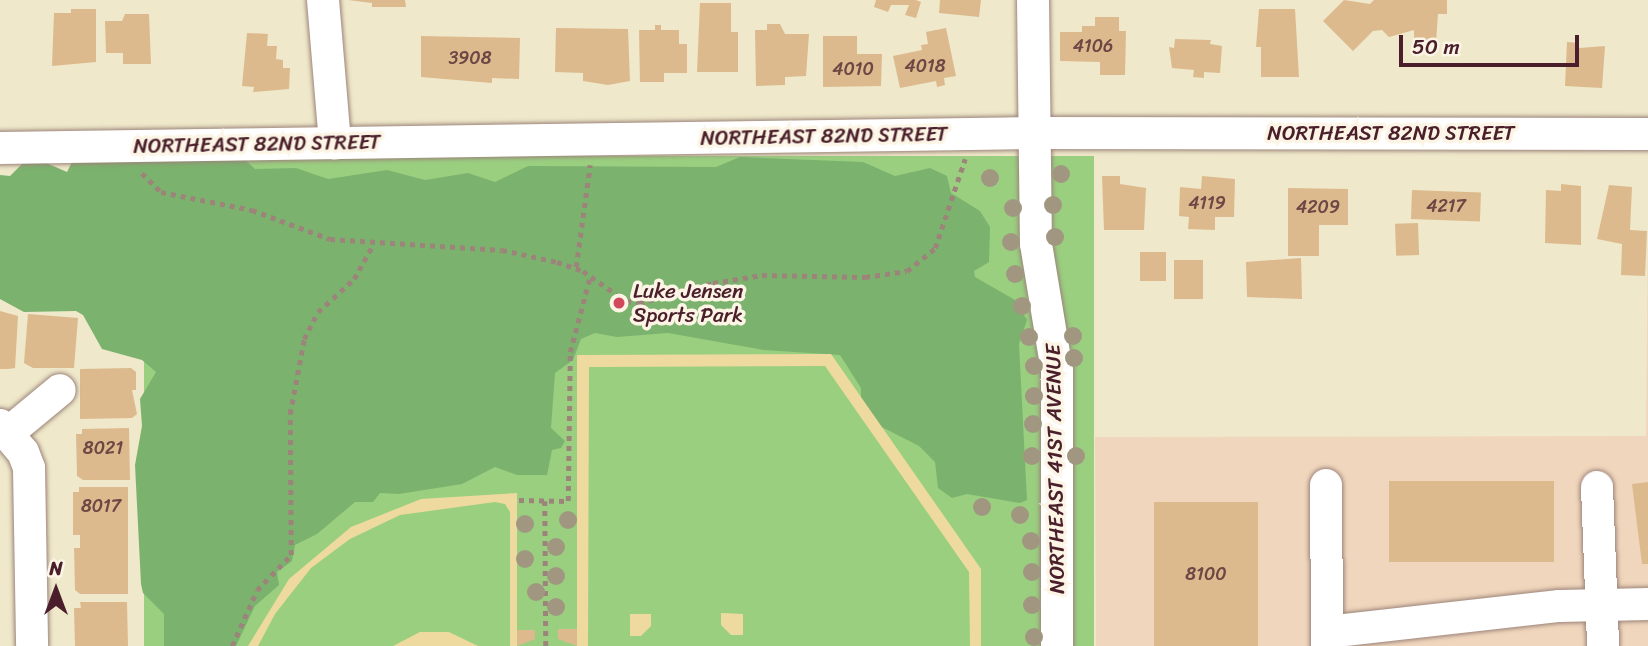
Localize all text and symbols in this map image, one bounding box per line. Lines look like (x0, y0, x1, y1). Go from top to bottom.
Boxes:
scale bar (1403, 21, 1583, 65)
text: 50 m (1412, 28, 1460, 66)
house number: 4106 (1073, 35, 1113, 57)
house number: 3908 (448, 47, 492, 69)
house number: 4018 (904, 55, 946, 77)
house number: 4010 (832, 58, 874, 80)
street label: NORTHEAST 82ND STREET (1266, 120, 1516, 146)
street label: NORTHEAST 82ND STREET (699, 121, 949, 151)
street label: NORTHEAST 82ND STREET (132, 129, 382, 159)
house number: 4119 (1188, 192, 1226, 214)
house number: 4217 (1426, 195, 1466, 217)
house number: 4209 (1296, 196, 1340, 218)
place label: Luke Jensen Sports Park (633, 278, 745, 328)
marker: Luke Jensen Sports Park (611, 295, 627, 311)
street label: NORTHEAST 41ST AVENUE (1040, 344, 1070, 594)
house number: 8021 (83, 437, 123, 459)
house number: 8017 (81, 495, 121, 517)
text: N (49, 552, 63, 585)
north arrow (21, 555, 91, 625)
house number: 8100 (1185, 563, 1227, 585)

